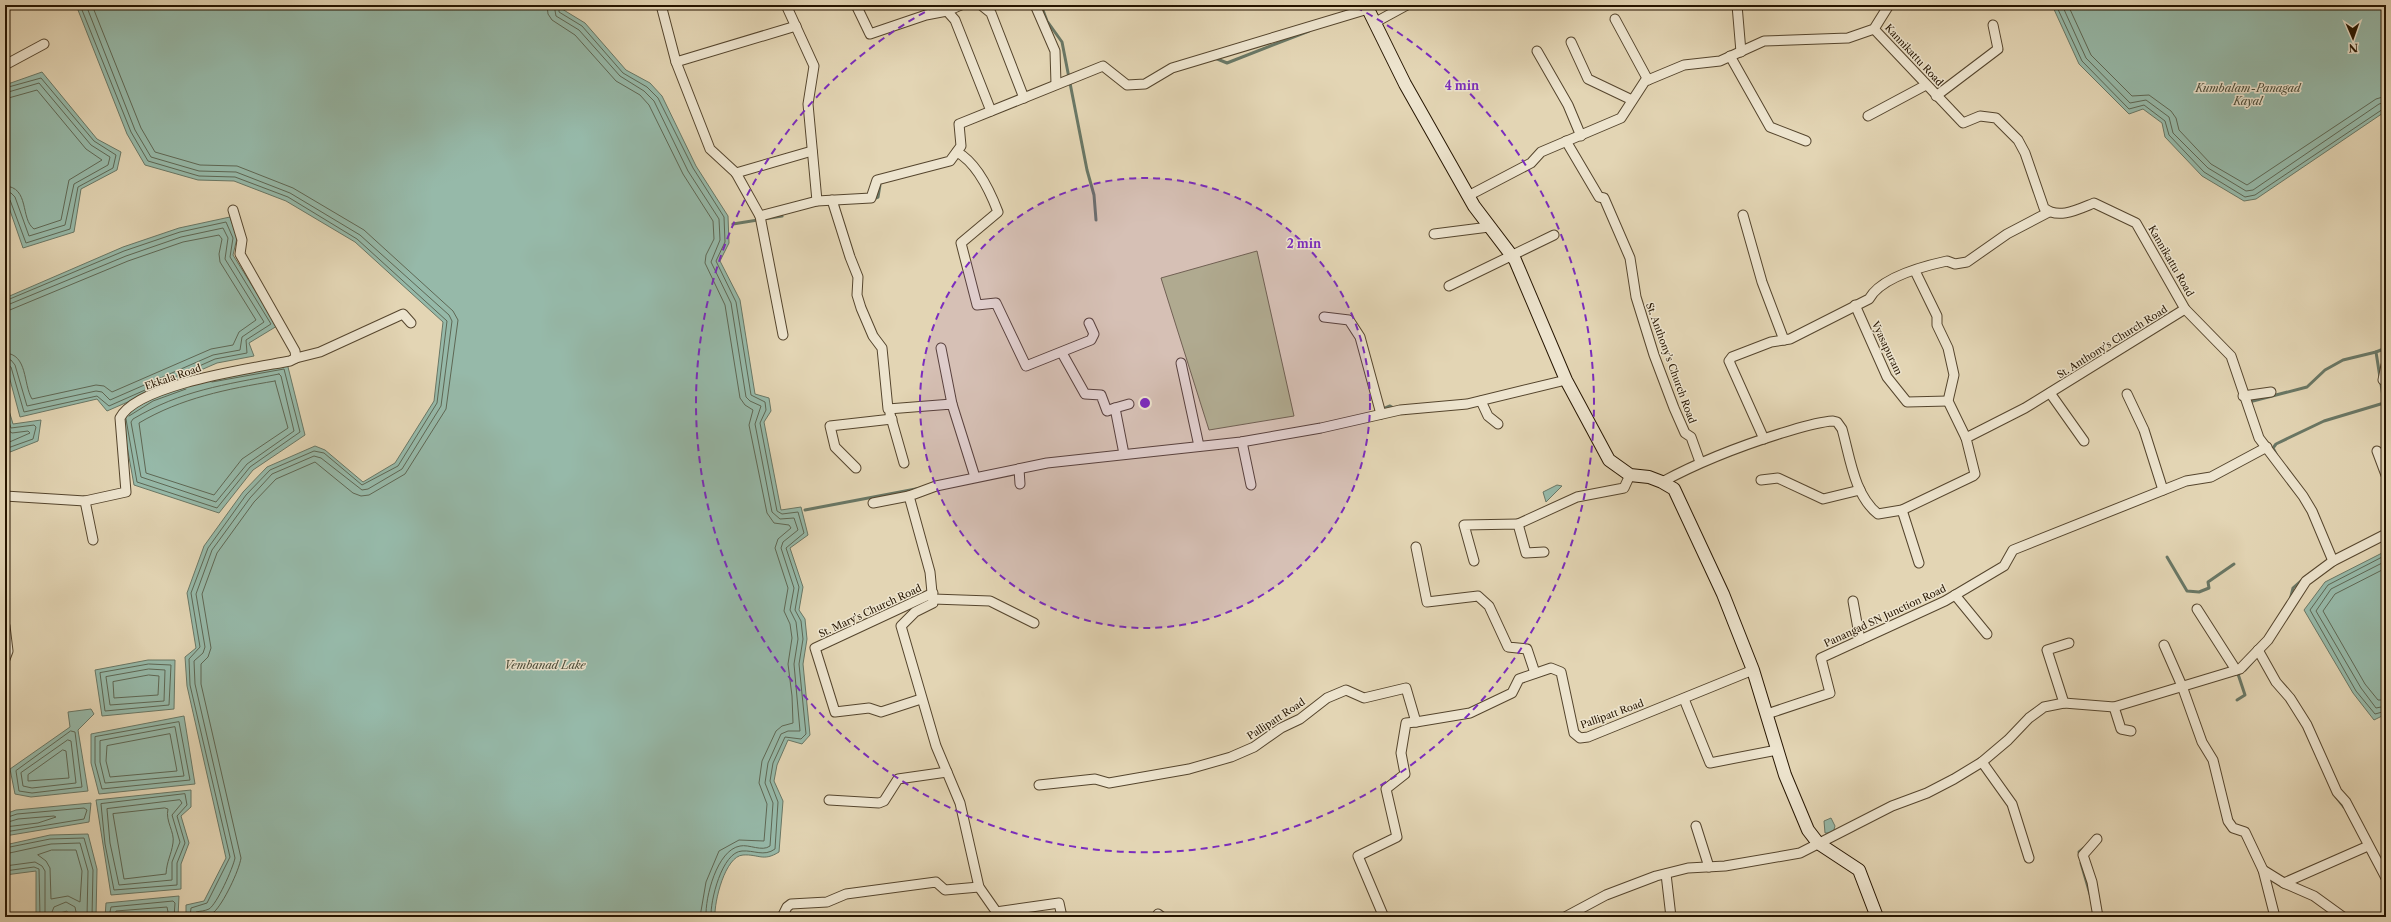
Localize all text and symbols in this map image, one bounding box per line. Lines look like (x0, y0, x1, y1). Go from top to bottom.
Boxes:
north arrow (2333, 18, 2373, 58)
street label: Kannikattu Road (1882, 21, 1946, 89)
text: N (2348, 41, 2358, 55)
text: 4 min (1445, 78, 1480, 93)
water label: Kumbalam-Panagad Kayal (2194, 81, 2302, 108)
street label: Kannikattu Road (2145, 223, 2197, 299)
text: 2 min (1287, 236, 1322, 251)
street label: St. Anthony's Church Road (1643, 301, 1699, 425)
street label: St. Anthony's Church Road (2054, 303, 2170, 381)
street label: Vyasapuram (1868, 318, 1905, 378)
street label: Ekkala Road (143, 361, 203, 393)
centre of rings (1138, 396, 1152, 410)
street label: St. Mary's Church Road (816, 581, 924, 641)
street label: Panangad SN Junction Road (1822, 582, 1948, 650)
water label: Vembanad Lake (504, 658, 586, 672)
street label: Pallipatt Road (1245, 695, 1307, 743)
street label: Pallipatt Road (1578, 696, 1646, 732)

